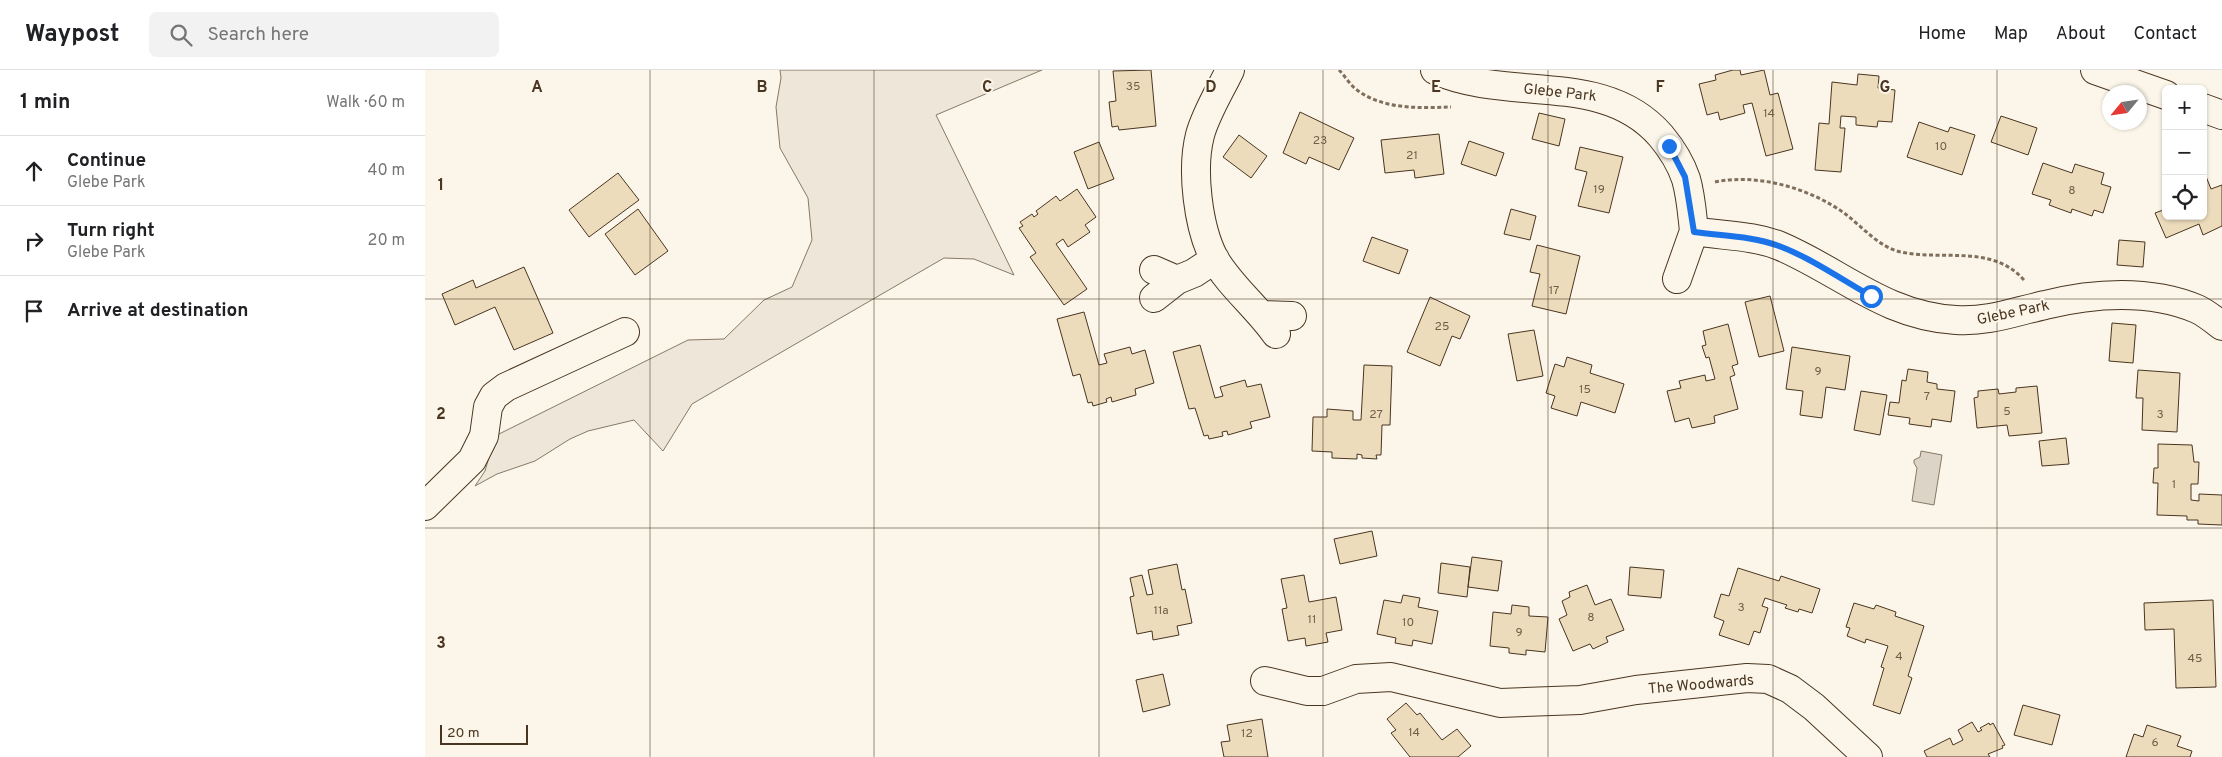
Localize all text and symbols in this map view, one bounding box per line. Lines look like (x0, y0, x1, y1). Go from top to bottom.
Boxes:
search box (149, 12, 499, 57)
text: Waypost (25, 20, 119, 50)
icon: search (167, 21, 195, 49)
text: Search here (207, 23, 309, 47)
text: Home (1918, 23, 1966, 46)
text: Map (1994, 23, 2028, 46)
text: About (2056, 23, 2105, 46)
text: Contact (2133, 23, 2197, 46)
text: A (531, 78, 543, 98)
text: B (756, 78, 768, 98)
text: C (982, 78, 992, 98)
text: D (1205, 78, 1217, 98)
text: E (1431, 78, 1441, 98)
text: F (1655, 78, 1665, 98)
text: G (1880, 78, 1890, 98)
house number: 35 (1126, 79, 1140, 95)
street label: Glebe Park (1522, 80, 1597, 107)
north arrow (2102, 85, 2147, 130)
map controls (2162, 85, 2207, 220)
button: + (2162, 85, 2207, 130)
text: 1 min (20, 89, 70, 116)
text: Walk · 60 m (326, 93, 405, 113)
house number: 14 (1763, 106, 1775, 122)
button: − (2162, 130, 2207, 175)
house number: 23 (1313, 133, 1327, 149)
route end (1658, 135, 1681, 158)
house number: 10 (1935, 139, 1947, 155)
house number: 21 (1406, 148, 1418, 164)
text: Continue (67, 149, 146, 173)
icon: ahead (20, 157, 48, 185)
text: 40 m (367, 161, 405, 181)
text: Glebe Park (67, 173, 145, 193)
button: locate (2162, 175, 2207, 220)
text: 1 (438, 176, 444, 196)
house number: 19 (1593, 182, 1605, 198)
house number: 8 (2068, 183, 2076, 199)
text: Turn right (67, 219, 155, 243)
icon: right (20, 227, 48, 255)
text: 20 m (368, 231, 405, 251)
text: Glebe Park (67, 243, 145, 263)
house number: 17 (1549, 283, 1559, 299)
route start (1860, 285, 1883, 308)
icon: arrive (20, 297, 48, 325)
street label: Glebe Park (1975, 297, 2051, 330)
text: Arrive at destination (67, 299, 248, 323)
house number: 25 (1435, 319, 1449, 335)
house number: 9 (1814, 364, 1822, 380)
house number: 15 (1579, 382, 1591, 398)
house number: 7 (1924, 389, 1930, 405)
house number: 5 (2003, 404, 2011, 420)
text: 2 (436, 405, 446, 425)
house number: 27 (1369, 407, 1383, 423)
house number: 3 (2156, 407, 2164, 423)
house number: 1 (2172, 477, 2176, 493)
house number: 3 (1737, 600, 1745, 616)
house number: 11a (1154, 603, 1168, 619)
house number: 8 (1587, 610, 1595, 626)
house number: 11 (1308, 612, 1316, 628)
house number: 10 (1402, 615, 1414, 631)
house number: 9 (1515, 625, 1523, 641)
text: 3 (436, 634, 446, 654)
house number: 4 (1895, 649, 1903, 665)
house number: 45 (2188, 651, 2202, 667)
street label: The Woodwards (1647, 671, 1755, 700)
scale bar (440, 722, 527, 745)
text: 20 m (447, 725, 480, 742)
house number: 14 (1408, 725, 1420, 741)
house number: 12 (1241, 726, 1253, 742)
house number: 6 (2151, 735, 2159, 751)

